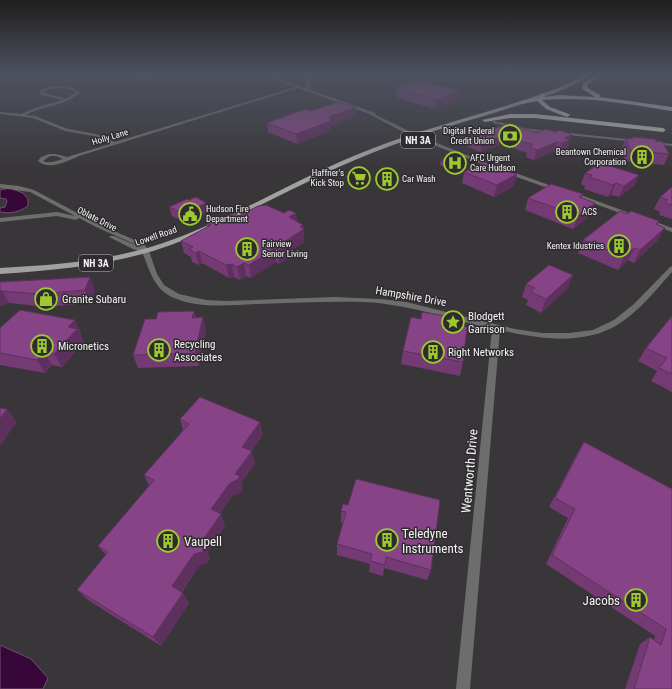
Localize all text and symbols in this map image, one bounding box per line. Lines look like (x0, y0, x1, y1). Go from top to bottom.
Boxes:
bank icon: Digital Federal Credit Union (497, 123, 523, 149)
place label: Digital Federal Credit Union (443, 126, 494, 146)
street label: Holly Lane (91, 127, 129, 147)
road number: NH 3A (401, 132, 435, 148)
building icon: Beantown Chemical Corporation (629, 144, 655, 170)
place label: Beantown Chemical Corporation (556, 147, 626, 167)
hospital icon: AFC Urgent Care Hudson (442, 150, 468, 176)
place label: AFC Urgent Care Hudson (470, 153, 516, 173)
supermarket icon: Haffner's Kick Stop (346, 165, 372, 191)
building icon: Car Wash (374, 166, 400, 192)
place label: Haffner's Kick Stop (311, 168, 345, 188)
place label: Car Wash (402, 174, 436, 184)
building icon: ACS (554, 199, 580, 225)
public building icon: Hudson Fire Department (177, 201, 203, 227)
place label: Hudson Fire Department (206, 204, 249, 224)
street label: Oblate Drive (76, 205, 118, 233)
place label: ACS (582, 207, 597, 217)
street label: Lowell Road (134, 224, 178, 248)
building icon: Kentex Idustries (606, 233, 632, 259)
building icon: Fairview Senior Living (234, 236, 260, 262)
place label: Fairview Senior Living (262, 239, 308, 259)
place label: Kentex Idustries (547, 241, 604, 251)
road number: NH 3A (79, 255, 113, 271)
street label: Hampshire Drive (375, 284, 447, 309)
shop icon: Granite Subaru (33, 286, 59, 312)
place label: Granite Subaru (62, 293, 126, 306)
place icon: Blodgett Garrison (440, 309, 466, 335)
place label: Blodgett Garrison (468, 310, 505, 336)
building icon: Micronetics (29, 333, 55, 359)
building icon: Recycling Associates (146, 337, 172, 363)
place label: Recycling Associates (174, 338, 222, 364)
building icon: Right Networks (420, 339, 446, 365)
place label: Micronetics (58, 340, 109, 353)
place label: Right Networks (448, 346, 514, 359)
street label: Wentworth Drive (458, 428, 481, 514)
place label: Teledyne Instruments (402, 526, 464, 556)
building icon: Teledyne Instruments (374, 527, 400, 553)
building icon: Vaupell (155, 528, 181, 554)
place label: Vaupell (184, 534, 222, 549)
building icon: Jacobs (623, 587, 649, 613)
place label: Jacobs (583, 593, 620, 608)

